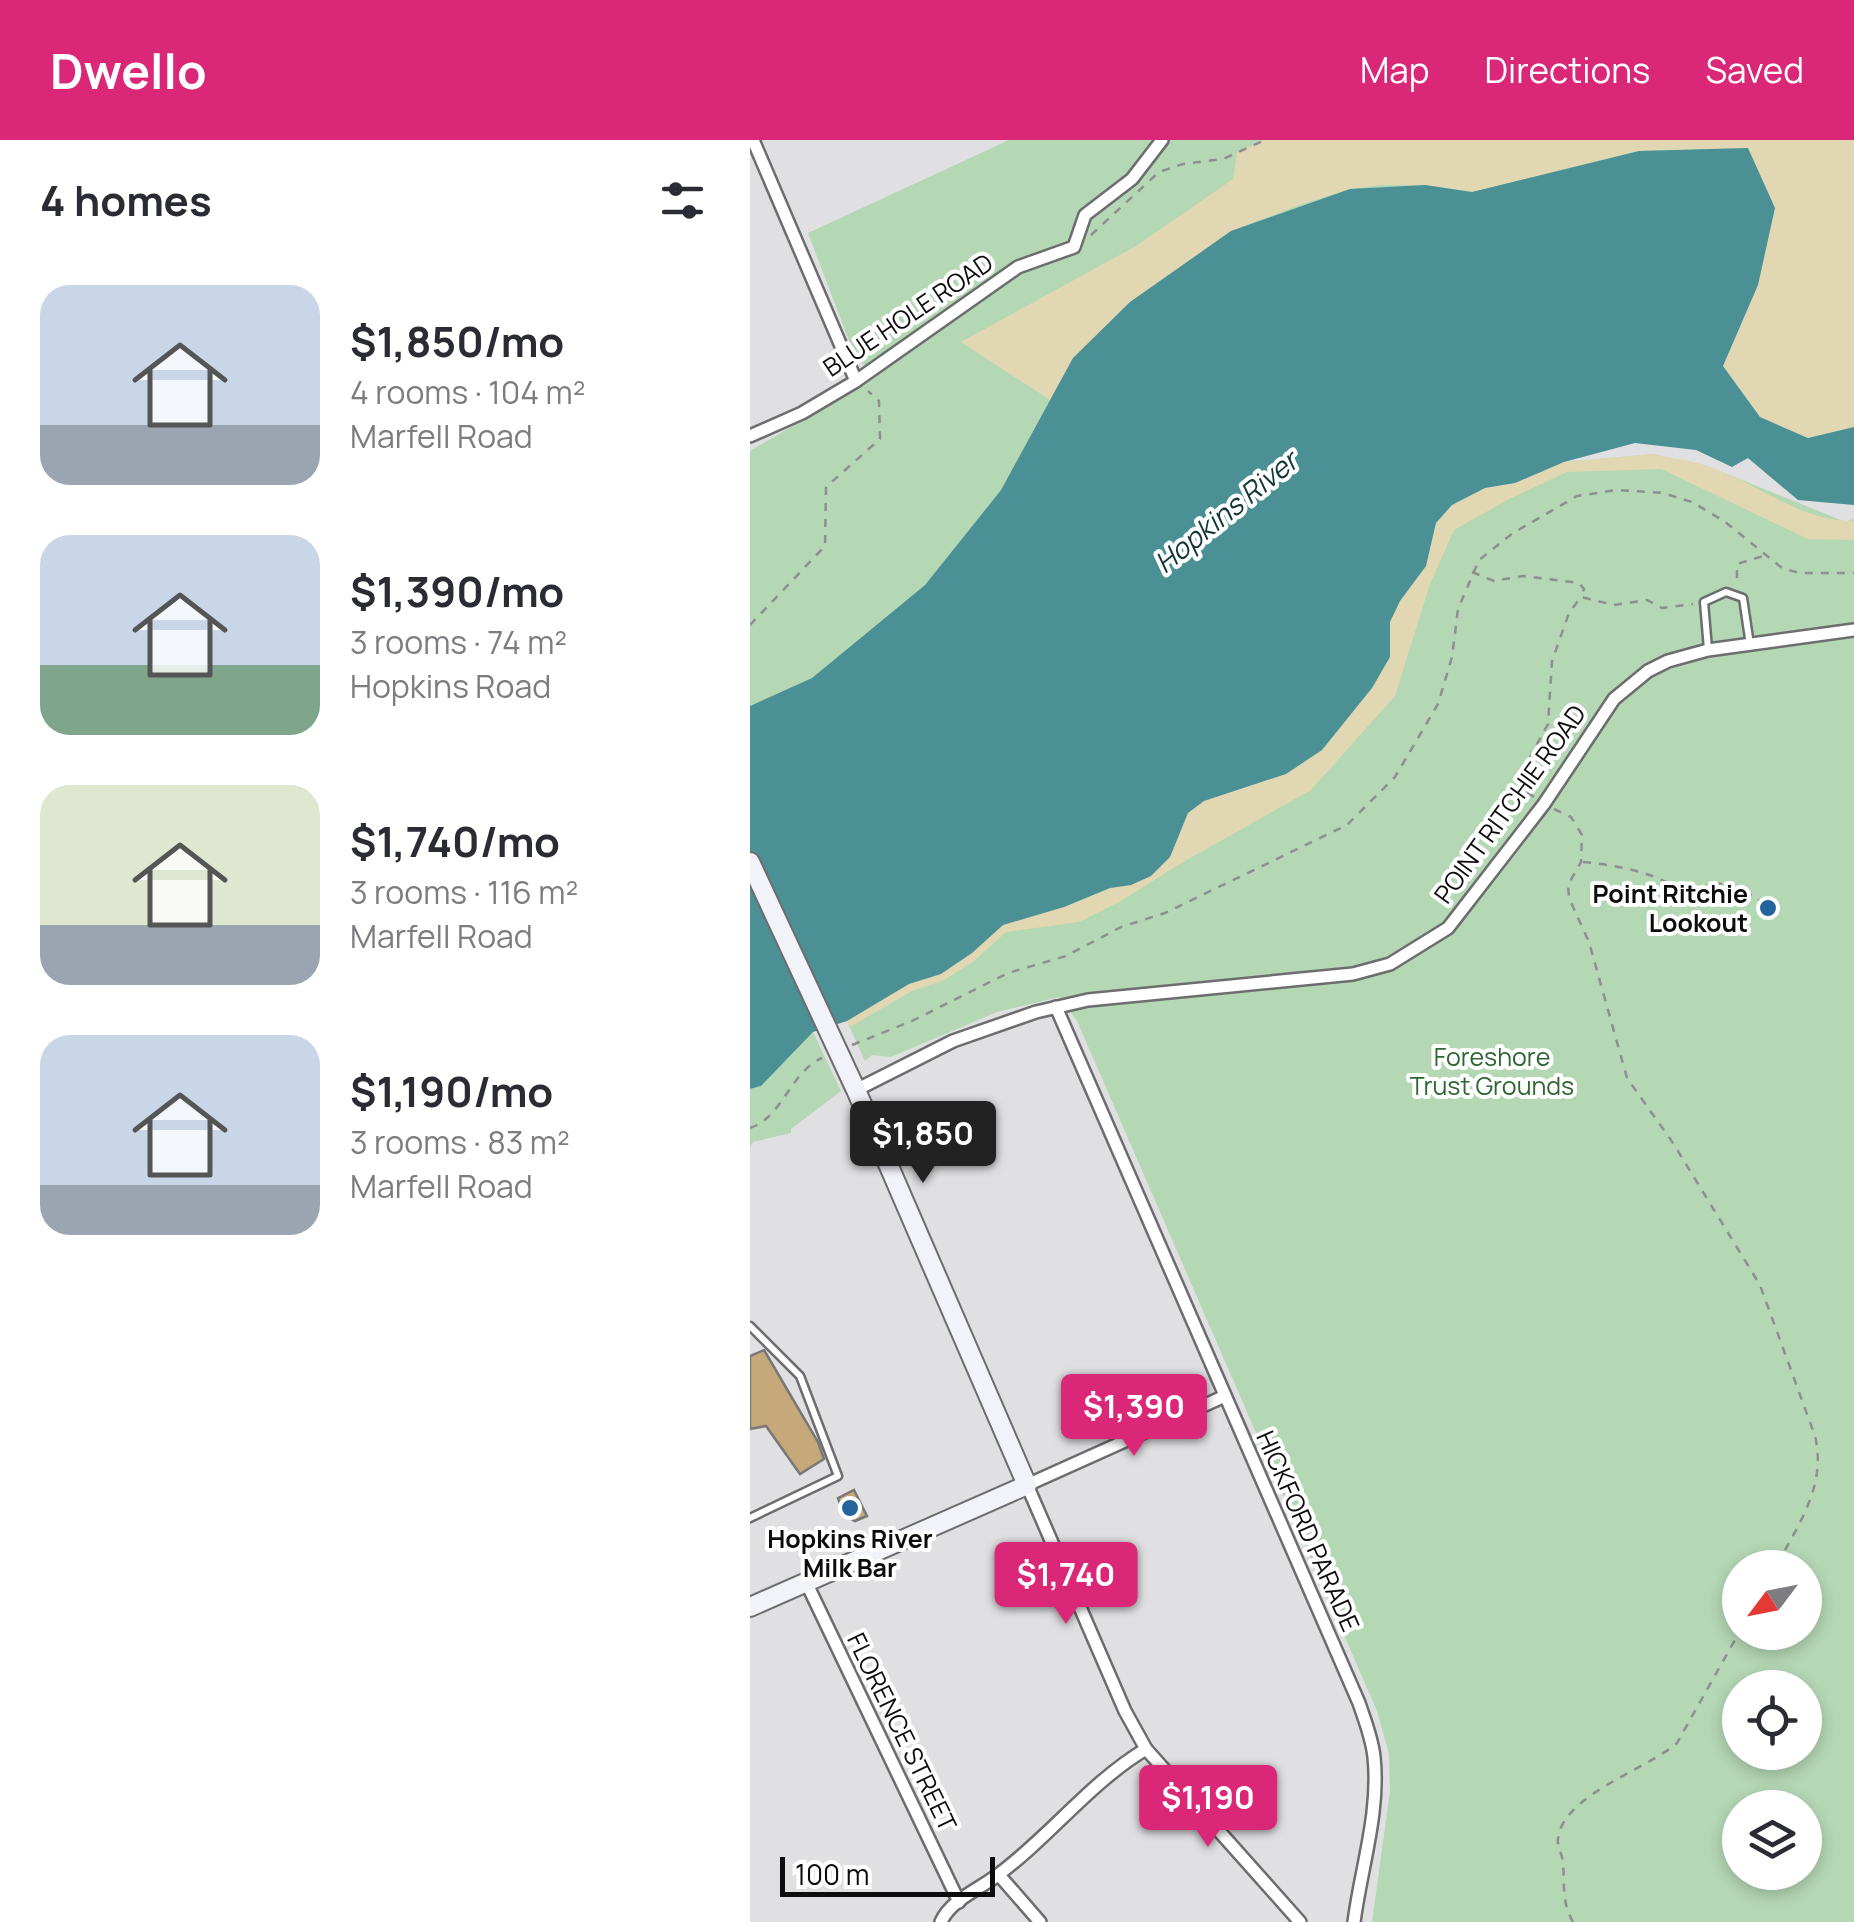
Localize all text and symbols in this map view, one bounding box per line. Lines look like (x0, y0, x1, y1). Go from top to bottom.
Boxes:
text: Dwello (50, 38, 207, 103)
text: Map (1360, 46, 1430, 94)
text: Directions (1485, 46, 1650, 94)
text: Saved (1705, 46, 1804, 94)
text: 4 homes (40, 171, 212, 229)
icon: filters (655, 173, 710, 228)
street label: BLUE HOLE ROAD (816, 245, 1000, 384)
text: $1,850/mo (350, 312, 564, 370)
icon: home (120, 325, 240, 445)
text: 4 rooms · 104 m² (350, 370, 586, 414)
text: Marfell Road (350, 414, 533, 458)
water label: Hopkins River (1146, 439, 1308, 581)
text: $1,390/mo (350, 562, 564, 620)
icon: home (120, 575, 240, 695)
text: 3 rooms · 74 m² (350, 620, 567, 664)
text: Hopkins Road (350, 664, 551, 708)
street label: POINT RITCHIE ROAD (1426, 697, 1594, 910)
text: $1,740/mo (350, 812, 560, 870)
icon: home (120, 825, 240, 945)
text: 3 rooms · 116 m² (350, 870, 578, 914)
place label: Point Ritchie Lookout (1593, 876, 1748, 940)
marker: Point Ritchie Lookout (1757, 897, 1779, 919)
text: Marfell Road (350, 914, 533, 958)
park label: Foreshore Trust Grounds (1410, 1039, 1574, 1103)
text: $1,190/mo (350, 1062, 553, 1120)
icon: home (120, 1075, 240, 1195)
pin: $1,850 (842, 1101, 1004, 1186)
text: $1,850 (872, 1111, 974, 1155)
text: 3 rooms · 83 m² (350, 1120, 570, 1164)
text: Marfell Road (350, 1164, 533, 1208)
pin: $1,390 (1053, 1374, 1215, 1459)
text: $1,390 (1083, 1384, 1185, 1428)
street label: HICKFORD PARADE (1248, 1425, 1368, 1637)
marker: Hopkins River Milk Bar (839, 1497, 861, 1519)
place label: Hopkins River Milk Bar (767, 1521, 933, 1585)
pin: $1,740 (985, 1542, 1147, 1627)
north arrow (1722, 1550, 1822, 1650)
map controls (1722, 1550, 1822, 1890)
text: $1,740 (1017, 1552, 1115, 1596)
street label: FLORENCE STREET (839, 1627, 966, 1837)
button: locate (1722, 1670, 1822, 1770)
pin: $1,190 (1127, 1765, 1289, 1850)
text: $1,190 (1161, 1775, 1255, 1819)
button: layers (1722, 1790, 1822, 1890)
scale bar (780, 1852, 995, 1896)
text: 100 m (795, 1855, 869, 1893)

